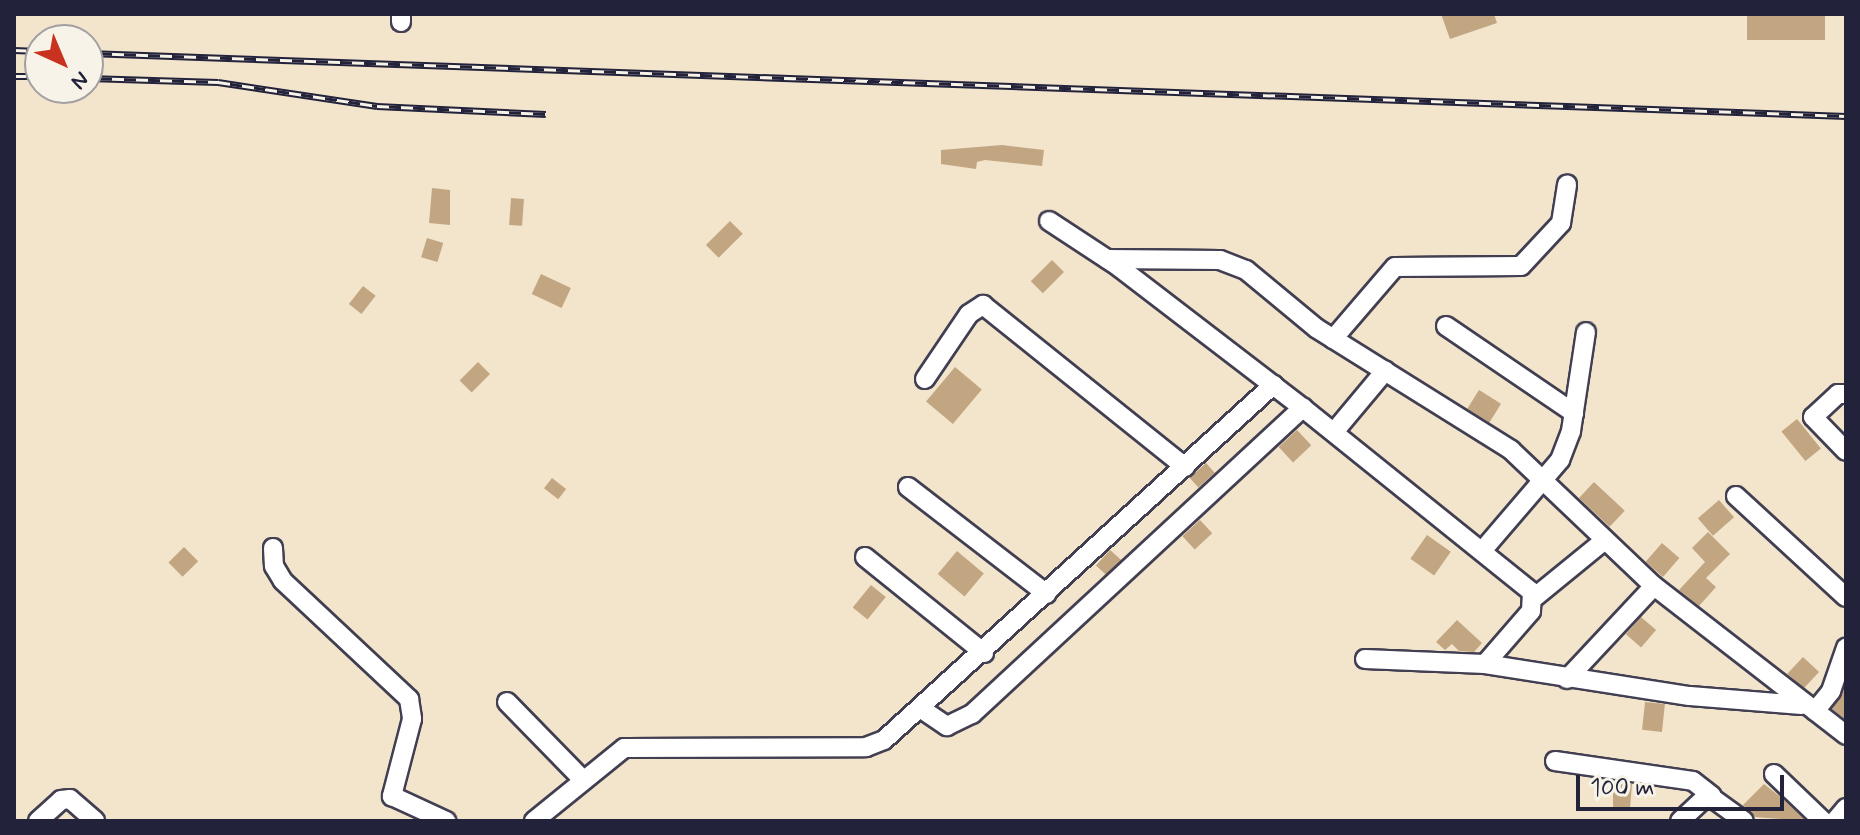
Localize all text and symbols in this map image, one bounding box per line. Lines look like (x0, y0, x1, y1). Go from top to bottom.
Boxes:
north arrow (24, 24, 104, 104)
text: N (64, 65, 94, 95)
scale bar (1580, 759, 1788, 809)
text: 100 m (1590, 773, 1654, 804)

